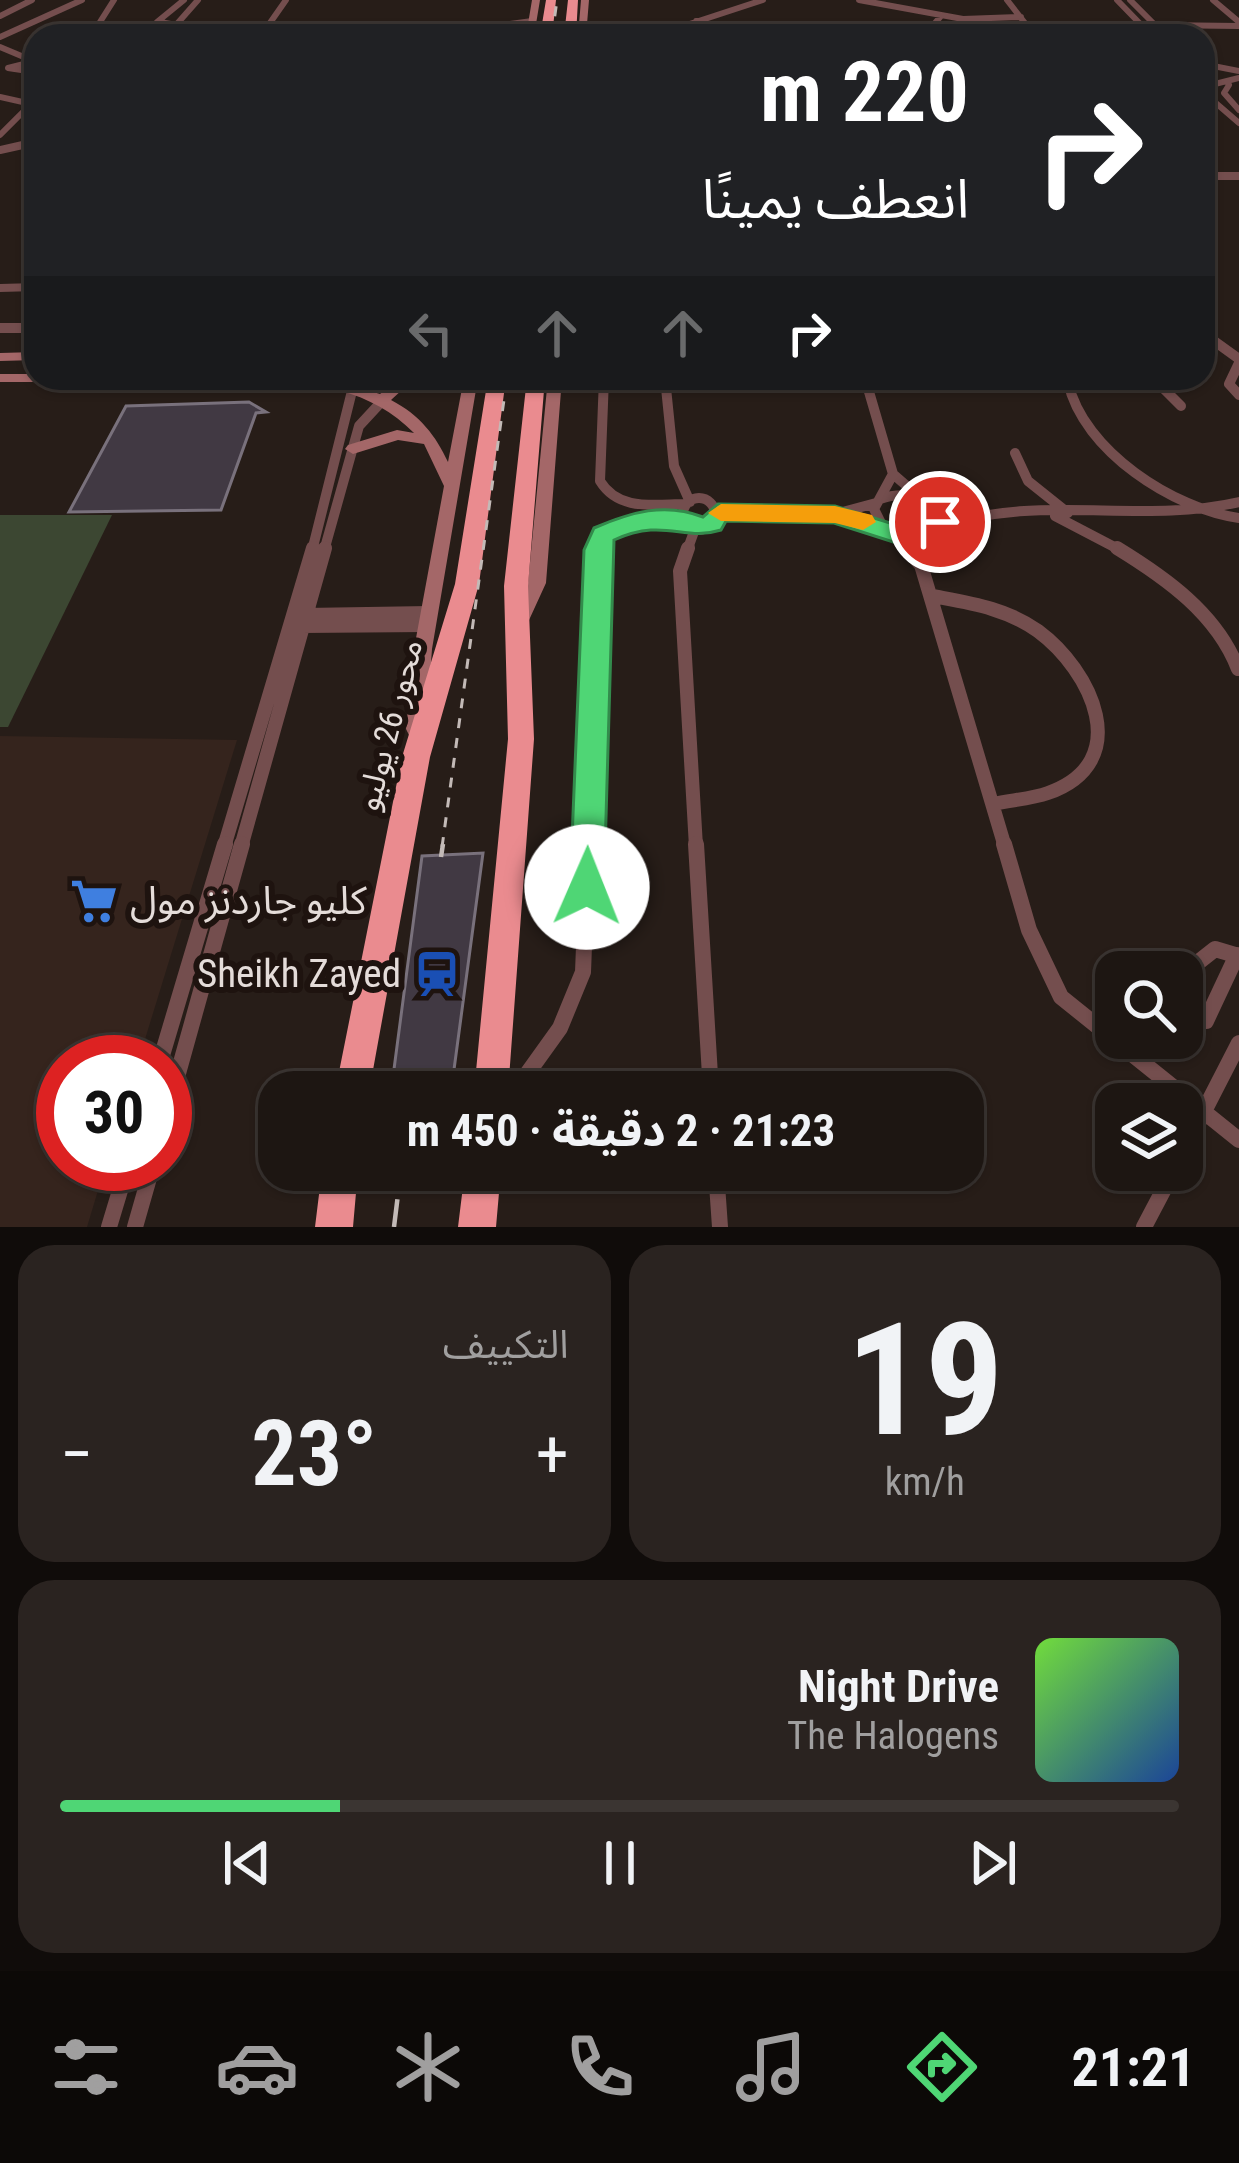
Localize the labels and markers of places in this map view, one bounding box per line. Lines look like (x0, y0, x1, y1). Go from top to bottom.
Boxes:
pin (889, 471, 991, 573)
supermarket icon: كليو جاردنز مول (69, 876, 119, 926)
place label: كليو جاردنز مول (130, 878, 368, 924)
station icon: Sheikh Zayed (412, 949, 462, 999)
place label: Sheikh Zayed (197, 951, 401, 997)

